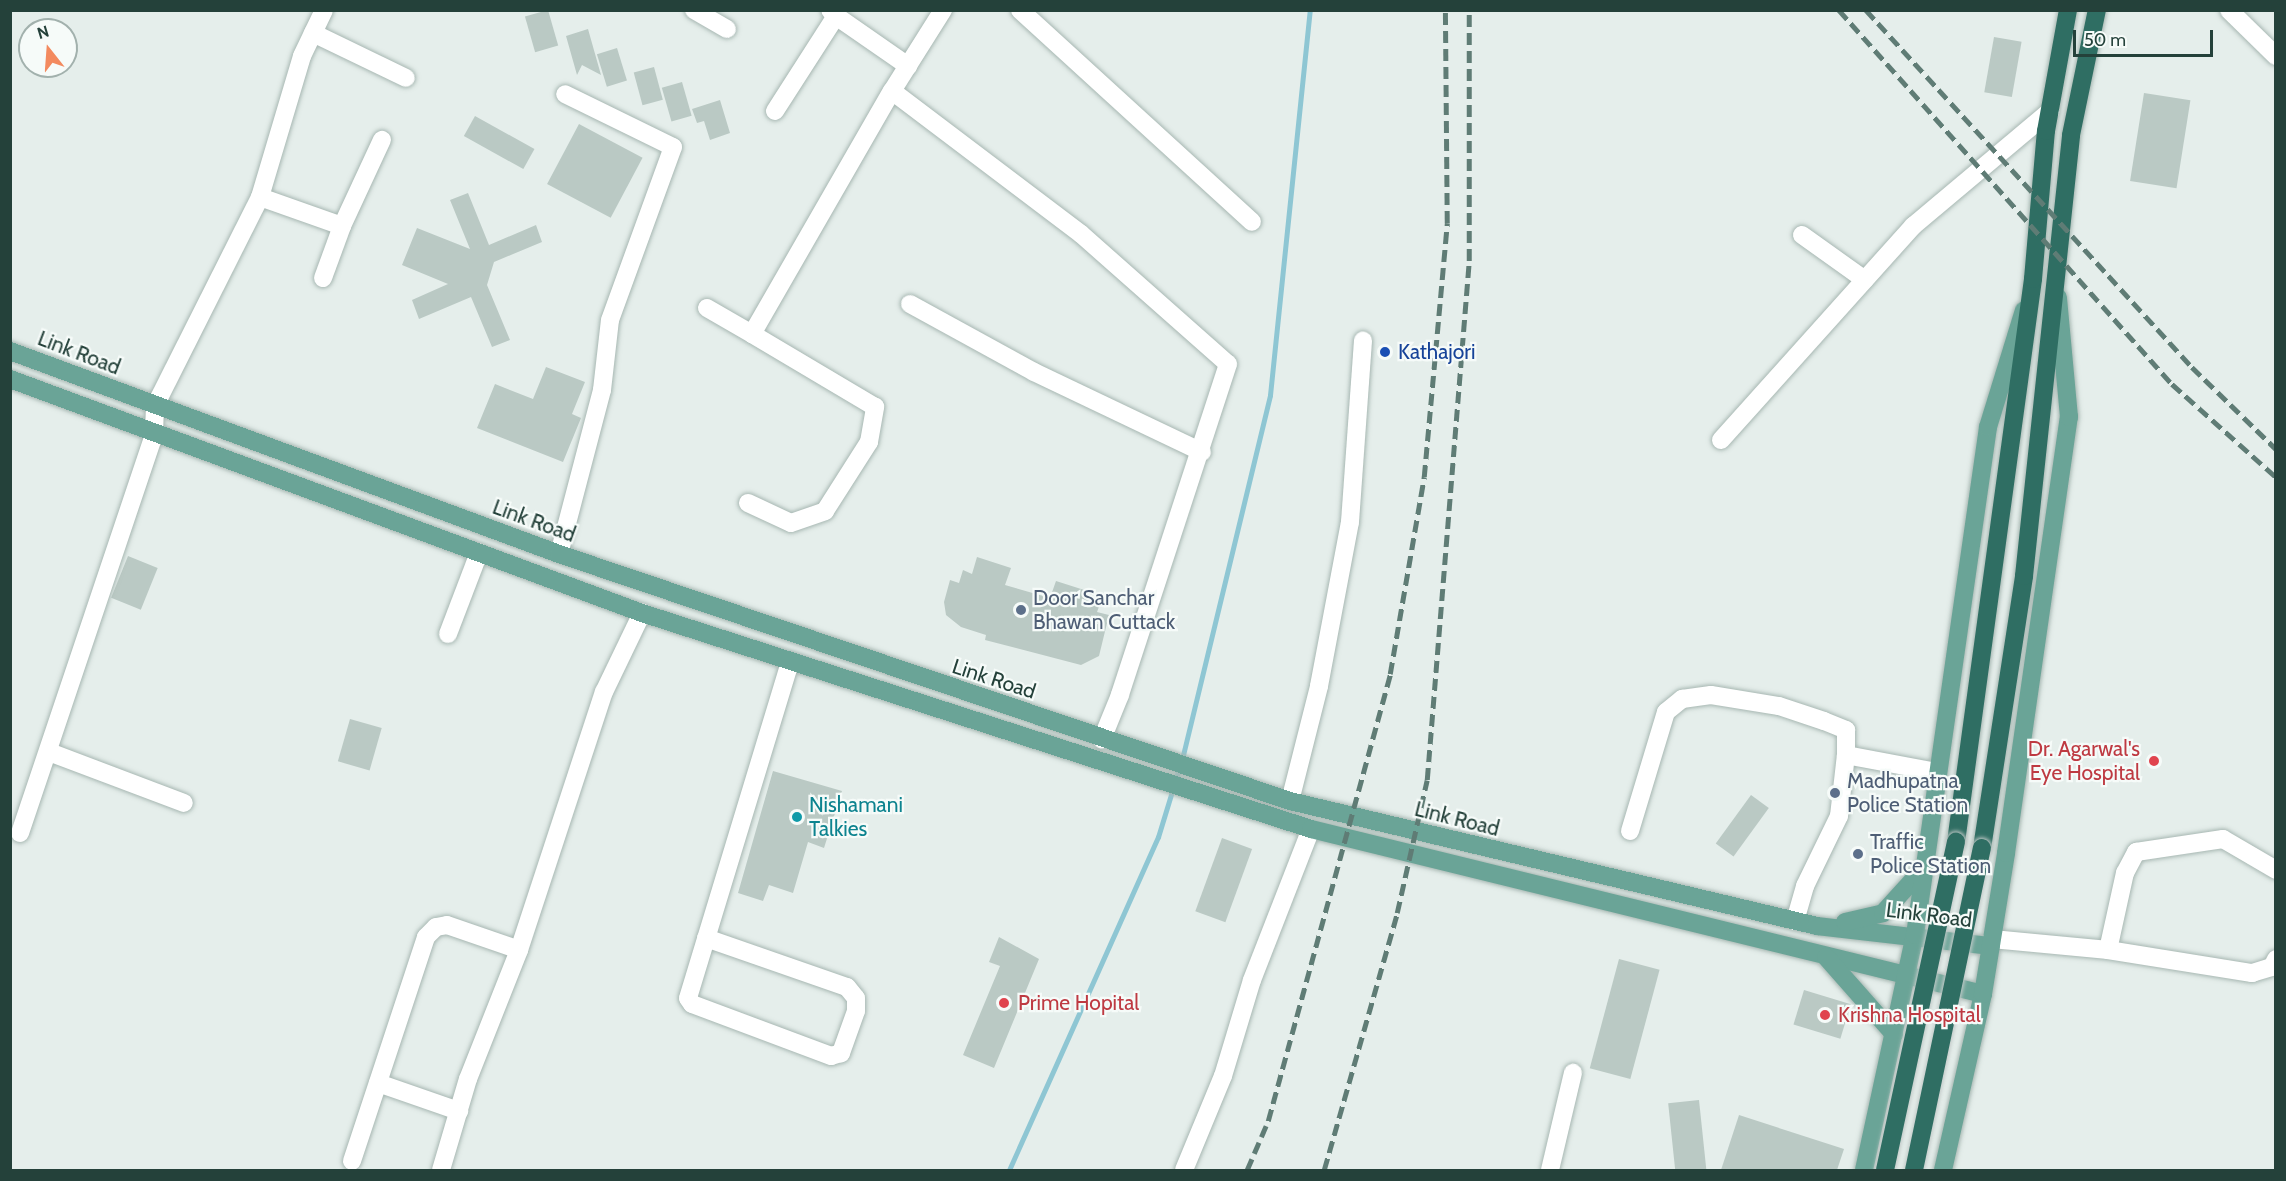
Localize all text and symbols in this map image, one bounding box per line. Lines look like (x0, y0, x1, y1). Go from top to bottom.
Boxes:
north arrow (18, 18, 78, 78)
scale bar (2076, 18, 2216, 56)
text: N (35, 21, 51, 43)
text: 50 m (2084, 29, 2126, 51)
street label: Link Road (34, 326, 124, 380)
place label: Kathajori (1398, 339, 1475, 365)
marker: Kathajori (1376, 343, 1394, 361)
street label: Link Road (489, 494, 579, 548)
place label: Door Sanchar Bhawan Cuttack (1033, 585, 1175, 635)
marker: Door Sanchar Bhawan Cuttack (1014, 603, 1028, 617)
street label: Link Road (949, 654, 1039, 704)
place label: Dr. Agarwal's Eye Hospital (2028, 736, 2140, 786)
marker: Dr. Agarwal's Eye Hospital (2145, 752, 2163, 770)
place label: Madhupatna Police Station (1847, 768, 1968, 818)
marker: Madhupatna Police Station (1828, 786, 1842, 800)
place label: Nishamani Talkies (809, 792, 903, 842)
street label: Link Road (1412, 796, 1502, 842)
marker: Nishamani Talkies (790, 810, 804, 824)
place label: Traffic Police Station (1870, 829, 1991, 879)
marker: Traffic Police Station (1851, 847, 1865, 861)
street label: Link Road (1885, 897, 1973, 933)
place label: Prime Hopital (1018, 990, 1139, 1016)
marker: Prime Hopital (995, 994, 1013, 1012)
place label: Krishna Hospital (1838, 1002, 1981, 1028)
marker: Krishna Hospital (1816, 1006, 1834, 1024)

